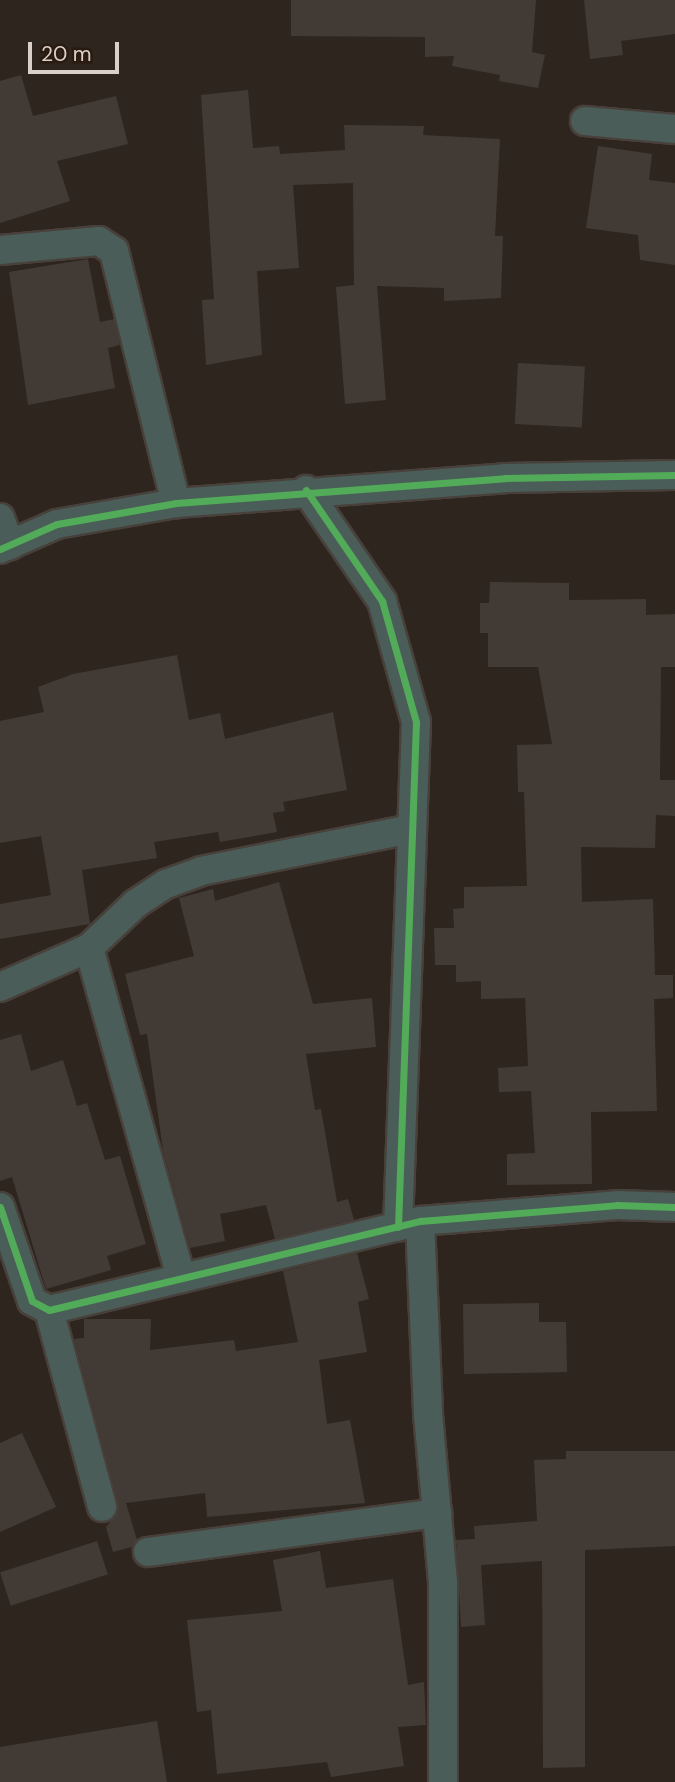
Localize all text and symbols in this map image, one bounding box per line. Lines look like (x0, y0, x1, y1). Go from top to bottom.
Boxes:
scale bar (32, 28, 122, 72)
text: 20 m (41, 40, 92, 68)

